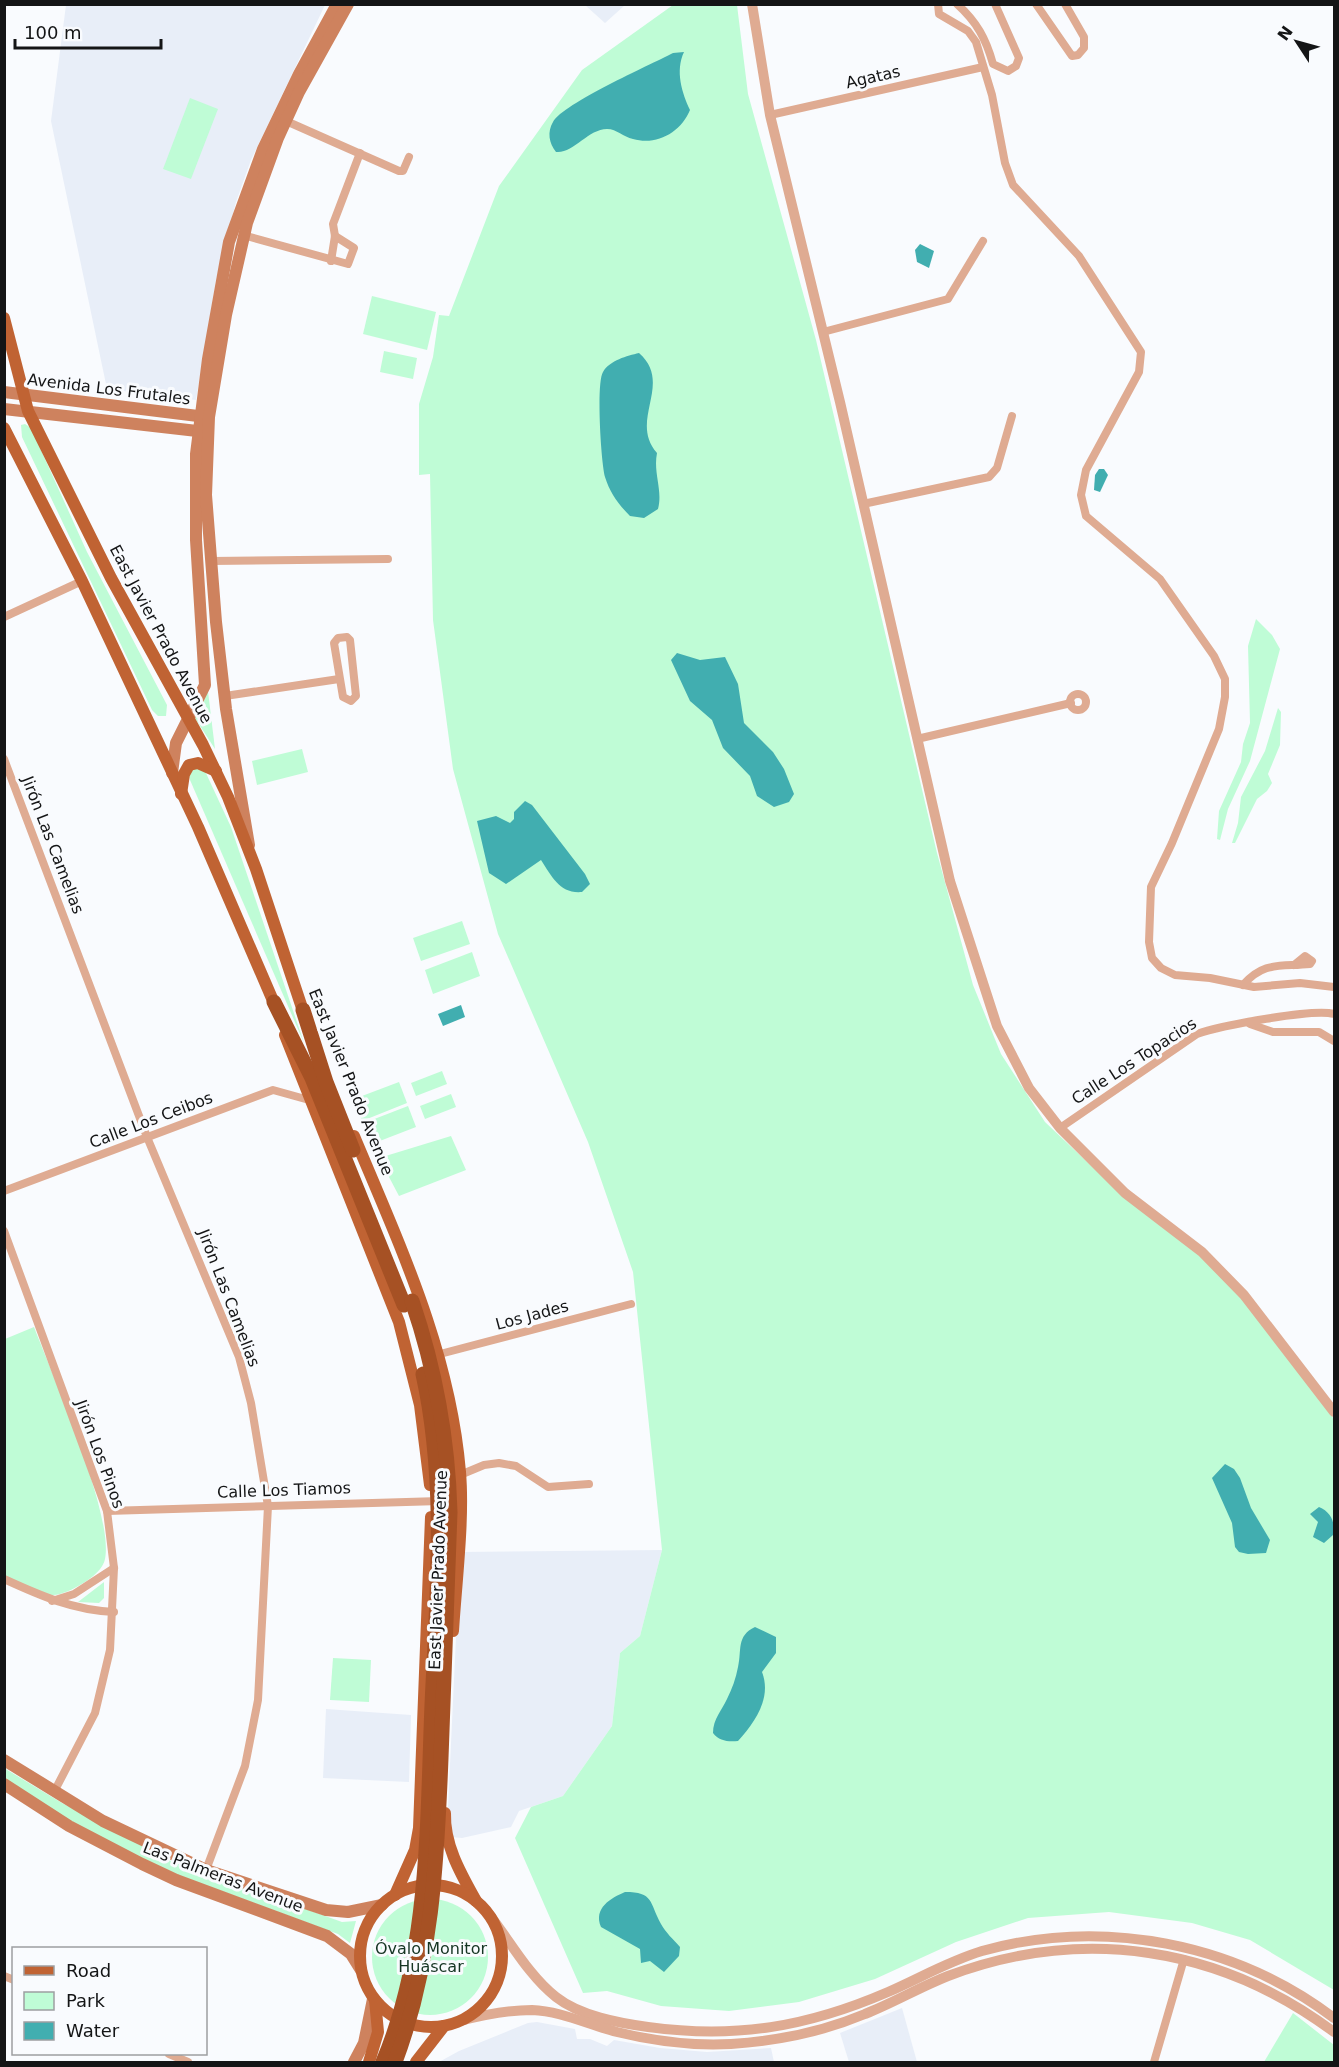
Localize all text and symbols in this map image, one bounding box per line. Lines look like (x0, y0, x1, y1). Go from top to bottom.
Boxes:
scale bar (15, 12, 160, 50)
north arrow (1267, 12, 1327, 72)
text: 100 m (24, 22, 82, 43)
text: N (1274, 22, 1297, 44)
street label: Agatas (844, 62, 902, 92)
street label: Avenida Los Frutales (26, 370, 192, 408)
street label: East Javier Prado Avenue (106, 541, 216, 727)
street label: Jirón Las Camelias (18, 773, 88, 917)
street label: East Javier Prado Avenue (305, 986, 397, 1178)
street label: Calle Los Topacios (1068, 1014, 1200, 1108)
street label: Calle Los Ceibos (87, 1088, 215, 1152)
street label: Jirón Las Camelias (194, 1226, 264, 1370)
street label: Los Jades (493, 1296, 571, 1334)
street label: Jirón Los Pinos (71, 1396, 128, 1511)
street label: East Javier Prado Avenue (425, 1470, 451, 1670)
street label: Calle Los Tiamos (217, 1478, 351, 1502)
street label: Las Palmeras Avenue (140, 1838, 306, 1916)
park label: Óvalo Monitor Huáscar (375, 1939, 487, 1976)
legend (12, 1947, 207, 2055)
text: Road (66, 1960, 111, 1981)
text: Park (66, 1990, 105, 2011)
text: Water (66, 2020, 120, 2041)

